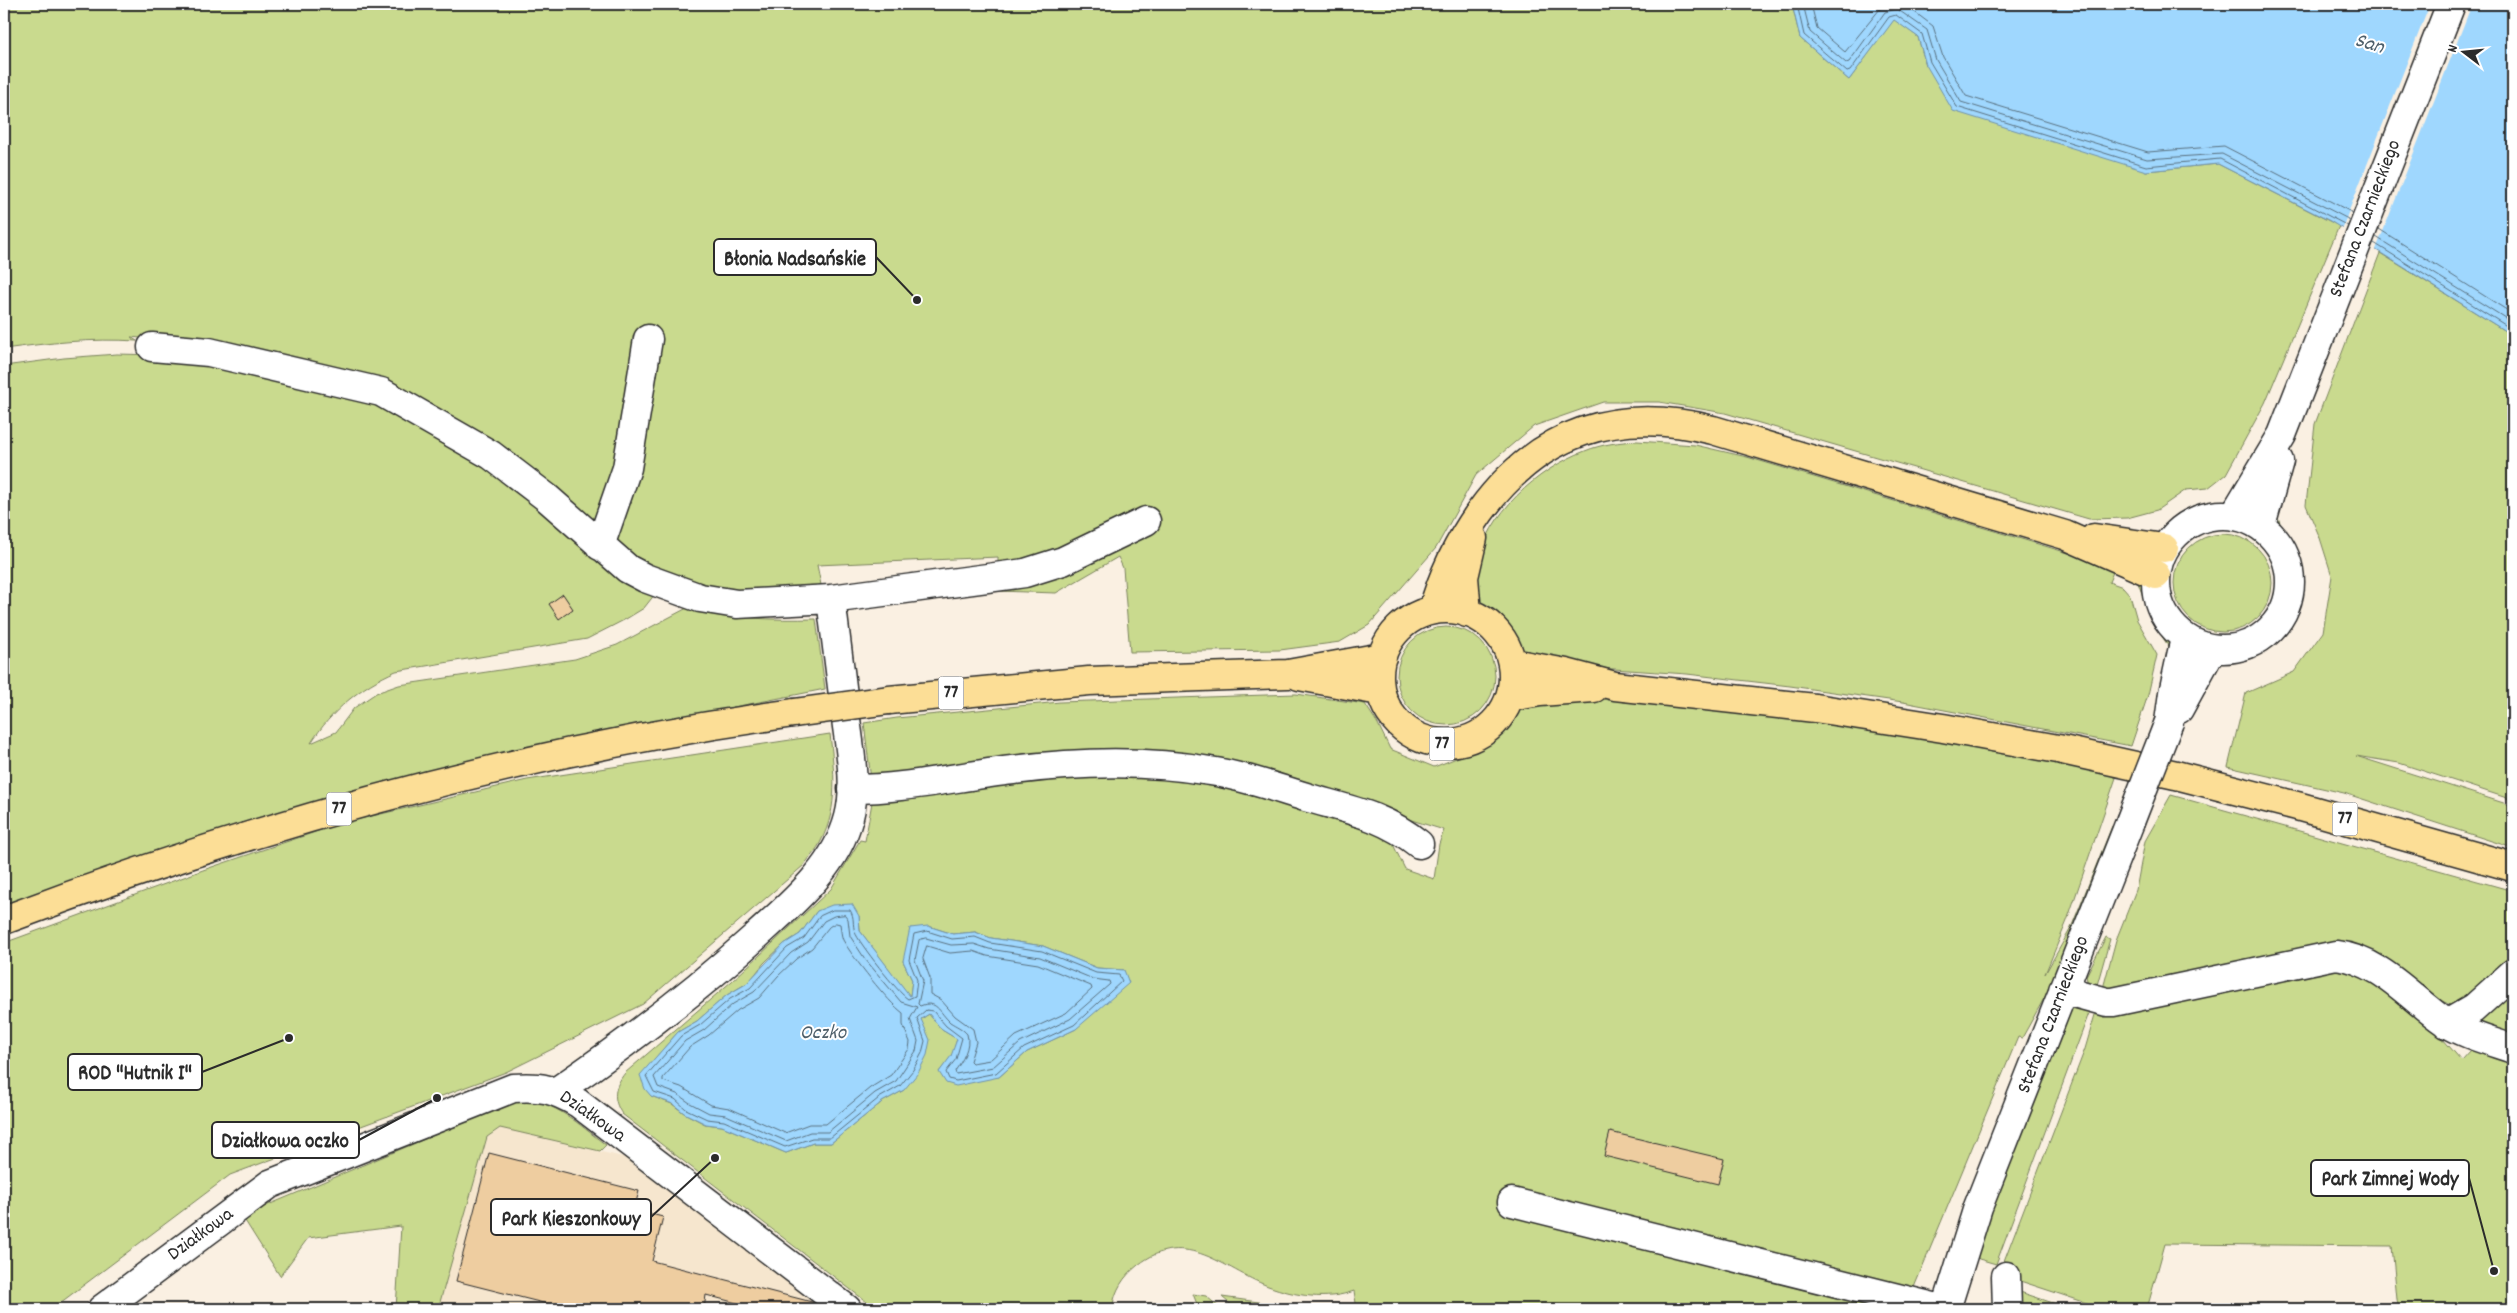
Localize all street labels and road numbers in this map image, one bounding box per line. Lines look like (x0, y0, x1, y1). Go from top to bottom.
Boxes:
street label: Stefana Czarnieckiego (2323, 136, 2409, 302)
road number: 77 (938, 676, 964, 710)
road number: 77 (1430, 728, 1454, 761)
road number: 77 (326, 792, 352, 826)
road number: 77 (2332, 802, 2358, 836)
street label: Stefana Czarnieckiego (2011, 932, 2097, 1098)
street label: Działkowa (553, 1084, 631, 1150)
street label: Działkowa (162, 1201, 240, 1268)

